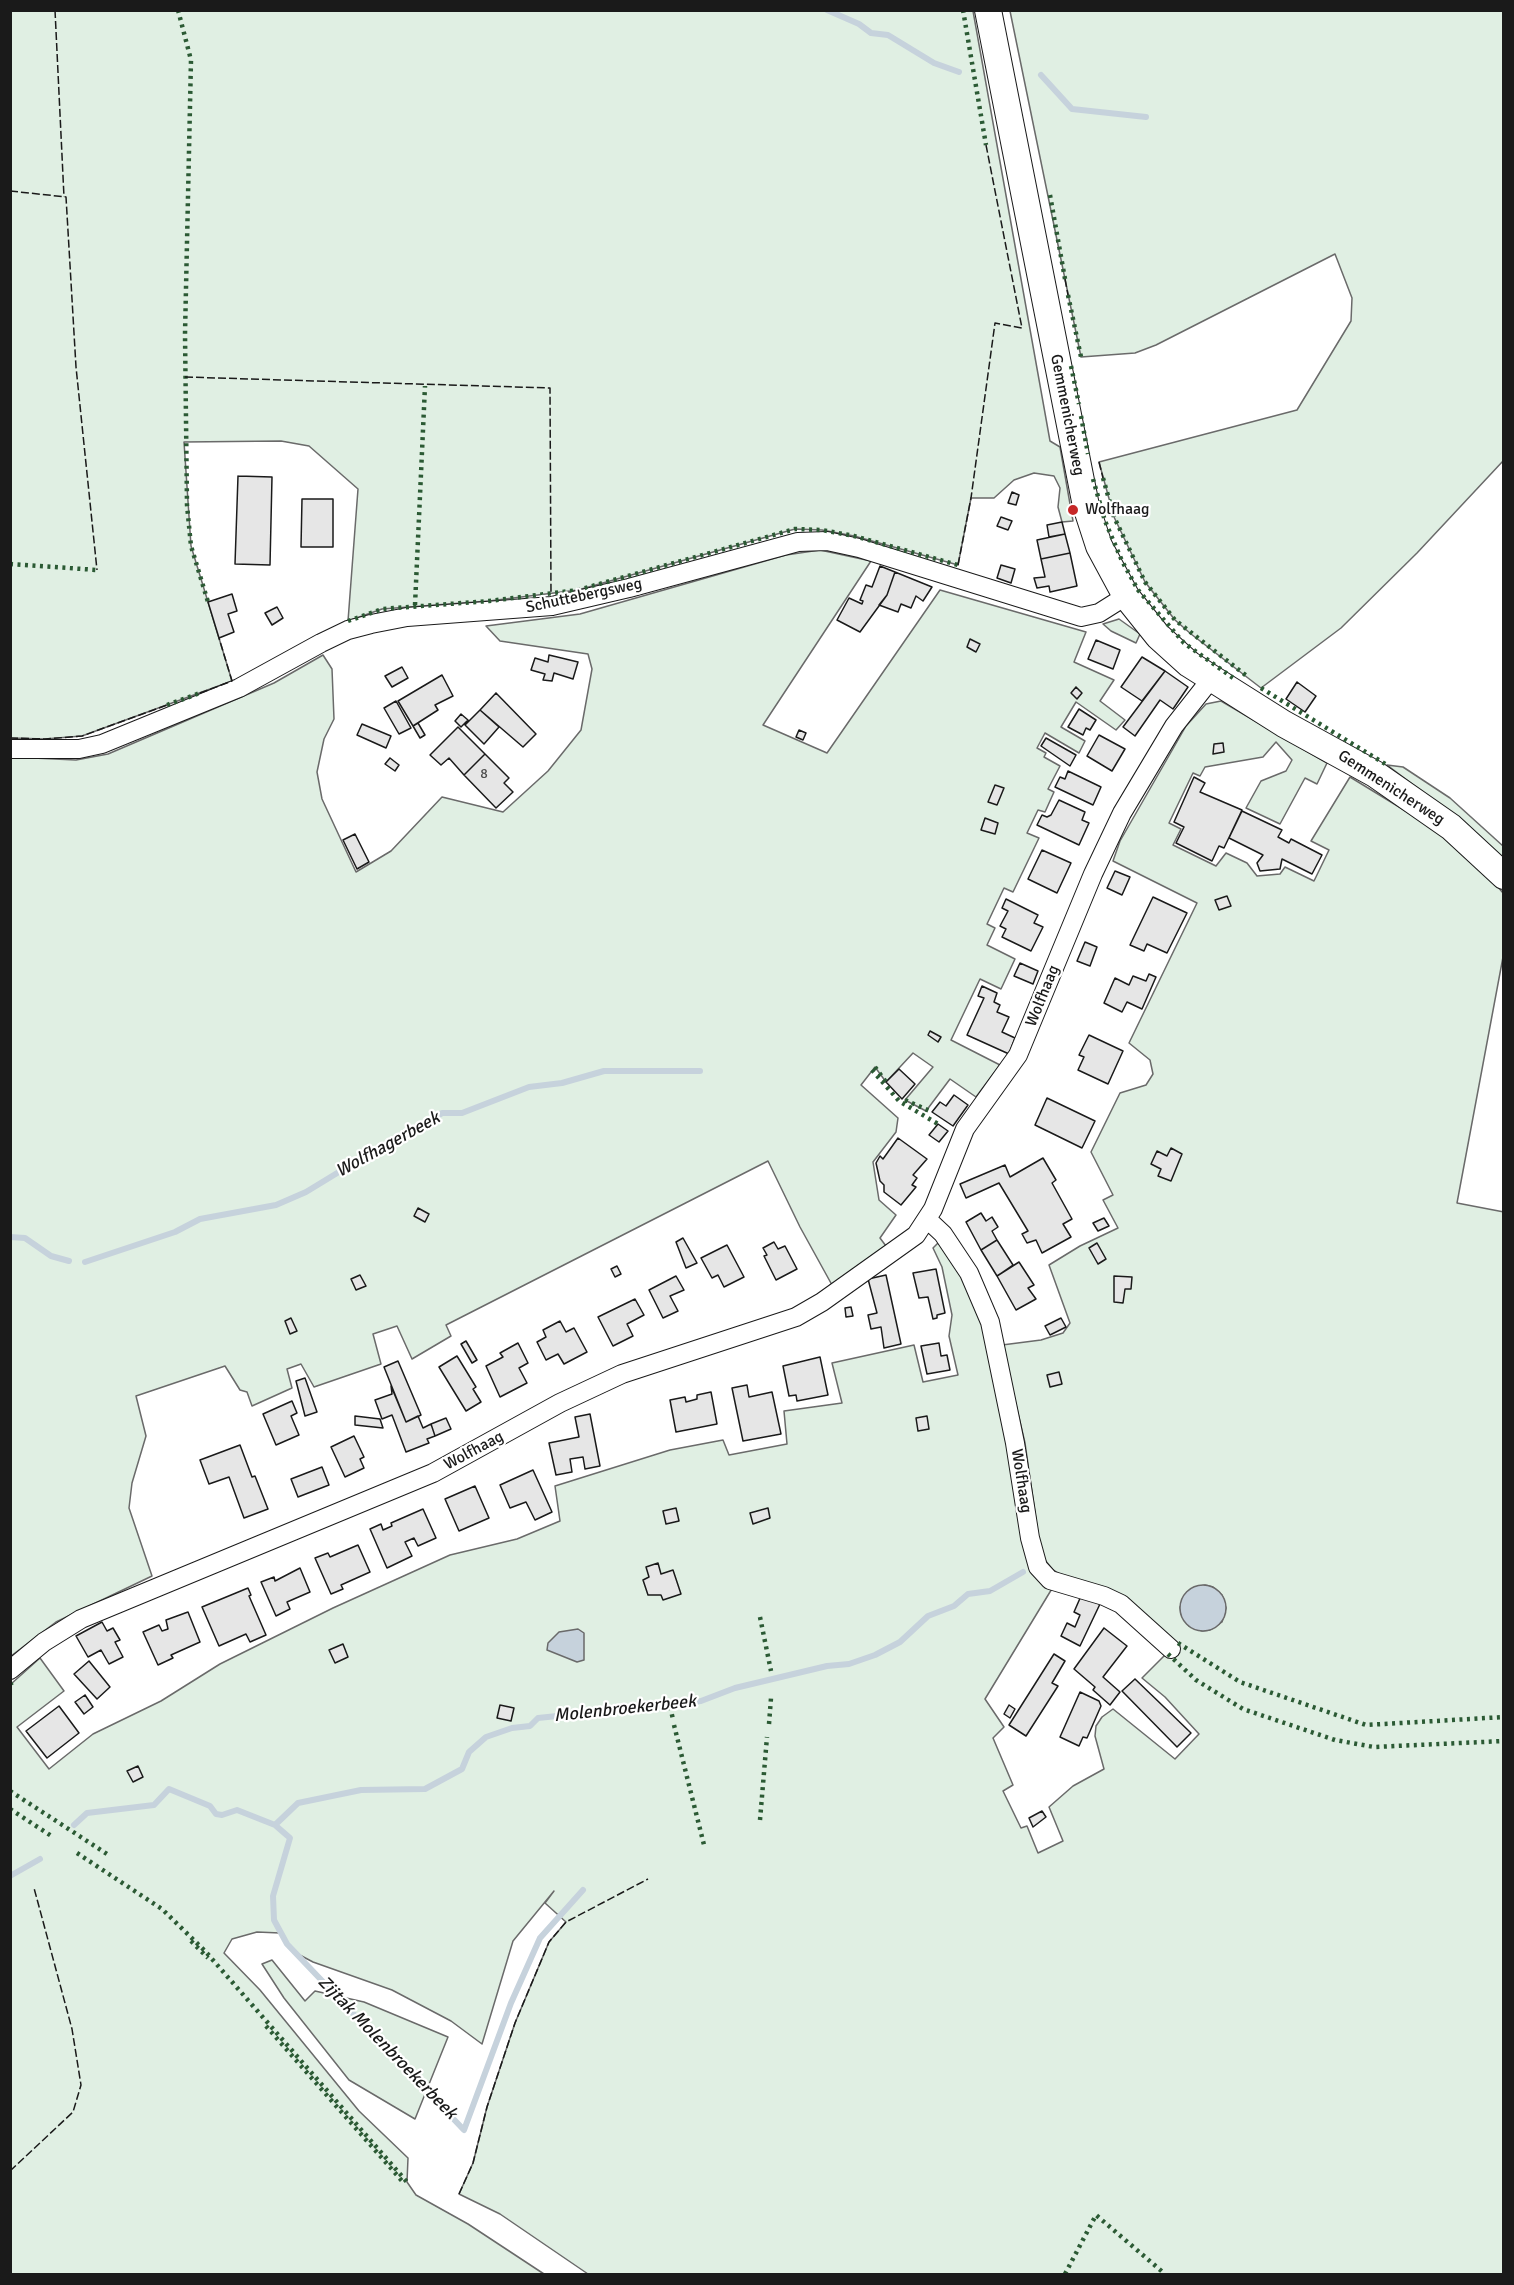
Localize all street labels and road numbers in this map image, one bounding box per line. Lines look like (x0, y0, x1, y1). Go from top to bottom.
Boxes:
street label: Gemmenicherweg (1046, 353, 1088, 477)
street label: Schuttebergsweg (524, 574, 644, 618)
street label: Gemmenicherweg (1334, 746, 1448, 830)
street label: Wolfhaag (1022, 962, 1064, 1030)
street label: Wolfhaag (441, 1427, 507, 1475)
street label: Wolfhaag (1006, 1448, 1036, 1514)

